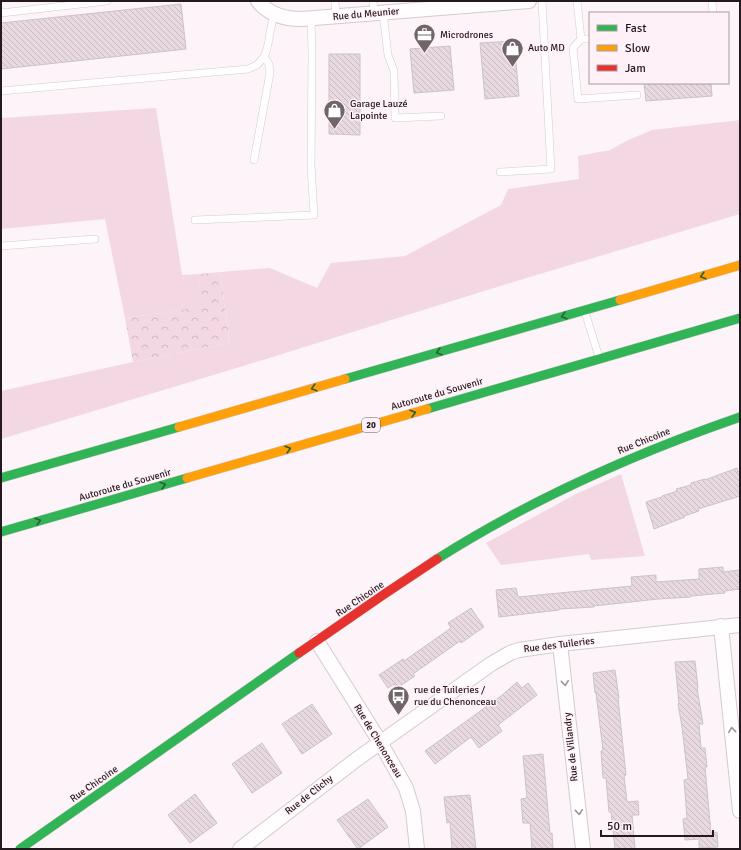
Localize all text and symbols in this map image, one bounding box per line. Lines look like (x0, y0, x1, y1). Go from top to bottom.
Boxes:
street label: Rue du Meunier (332, 5, 400, 23)
legend (589, 12, 729, 84)
text: Fast (625, 21, 646, 36)
office icon: Microdrones (411, 22, 437, 55)
place label: Microdrones (440, 29, 494, 41)
shop icon: Auto MD (499, 35, 525, 68)
text: Slow (625, 41, 650, 56)
place label: Auto MD (528, 42, 565, 54)
text: Jam (625, 61, 646, 76)
shop icon: Garage Lauzé Lapointe (322, 97, 348, 130)
place label: Garage Lauzé Lapointe (350, 98, 408, 122)
one-way arrow (699, 271, 706, 280)
one-way arrow (561, 311, 568, 320)
one-way arrow (436, 347, 443, 356)
street label: Autoroute du Souvenir (390, 375, 485, 413)
one-way arrow (311, 383, 318, 392)
one-way arrow (409, 409, 416, 418)
road number: 20 (362, 418, 380, 432)
street label: Rue Chicoine (616, 425, 672, 457)
one-way arrow (284, 445, 291, 454)
street label: Autoroute du Souvenir (78, 466, 173, 504)
one-way arrow (160, 481, 167, 490)
one-way arrow (35, 517, 42, 526)
street label: Rue Chicoine (334, 578, 386, 620)
street label: Rue des Tuileries (523, 635, 596, 655)
one-way arrow (560, 680, 569, 686)
bus stop icon: rue de Tuileries / rue du Chenonceau (385, 683, 411, 716)
place label: rue de Tuileries / rue du Chenonceau (414, 684, 496, 708)
street label: Rue de Chenonceau (351, 702, 405, 780)
street label: Rue de Villandry (561, 711, 581, 782)
one-way arrow (727, 727, 736, 733)
street label: Rue Chicoine (68, 763, 120, 805)
street label: Rue de Clichy (283, 772, 336, 817)
one-way arrow (574, 809, 583, 815)
scale bar (601, 812, 713, 838)
text: 50 m (607, 819, 632, 834)

